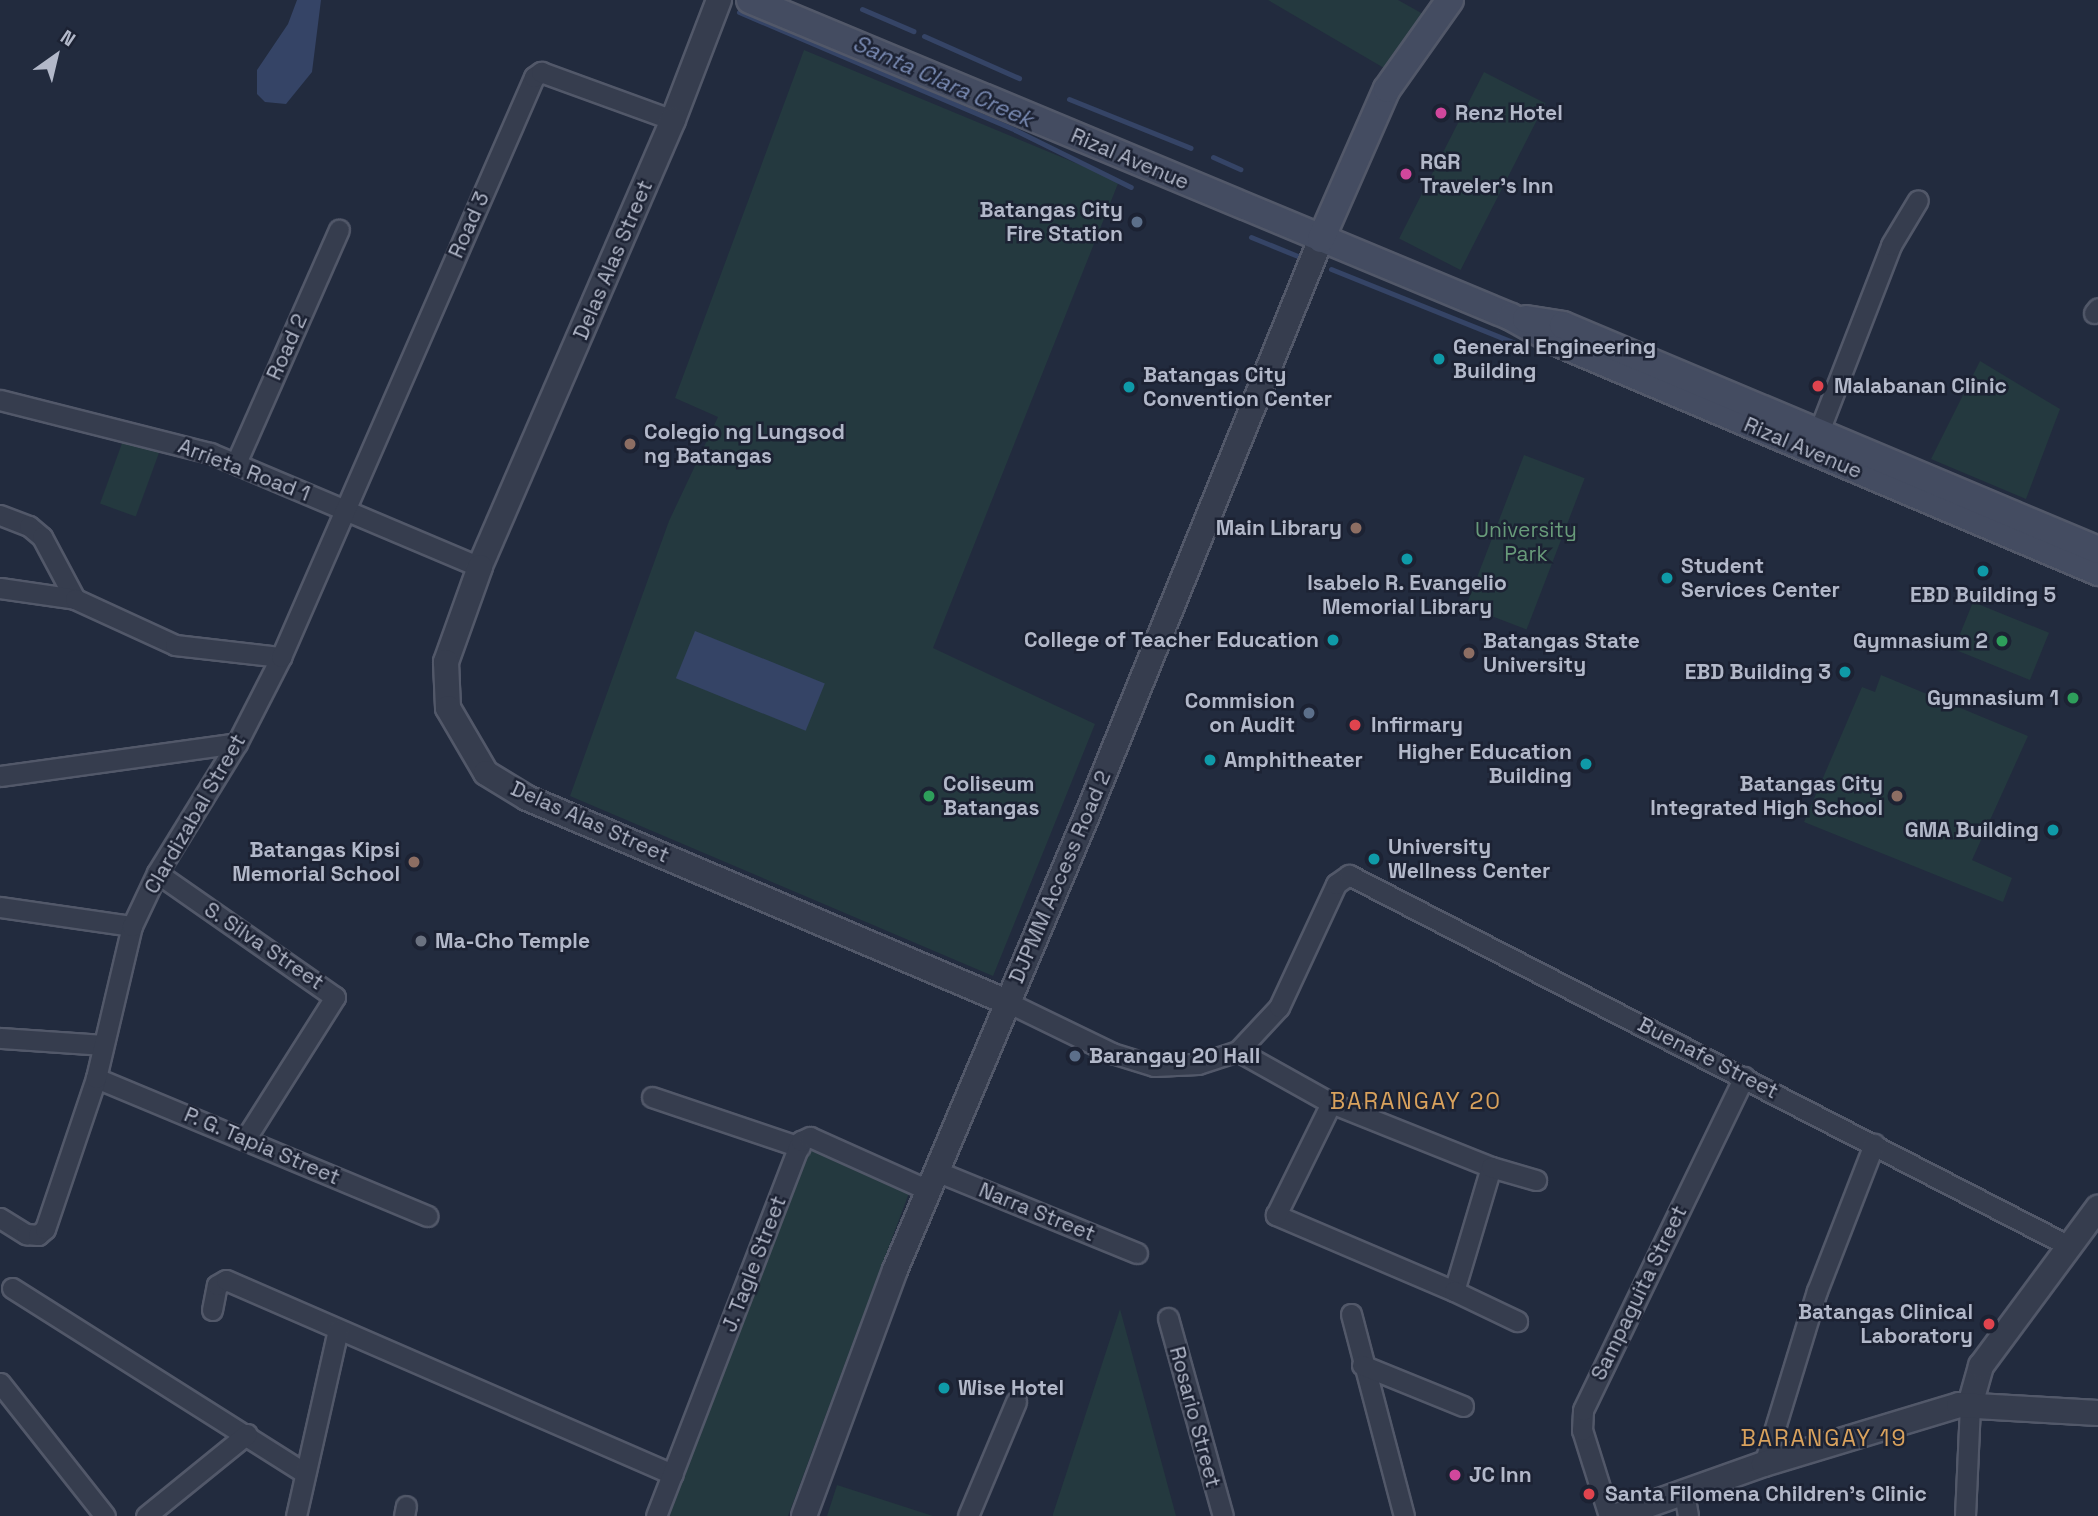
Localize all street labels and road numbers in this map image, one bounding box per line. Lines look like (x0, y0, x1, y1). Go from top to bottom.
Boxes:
street label: Rizal Avenue (1067, 123, 1193, 195)
street label: Delas Alas Street (568, 176, 658, 344)
street label: Road 3 (443, 188, 495, 262)
street label: Road 2 (261, 310, 313, 384)
street label: Rizal Avenue (1740, 412, 1866, 484)
street label: Arrieta Road 1 (175, 433, 313, 507)
street label: Clardizabal Street (139, 730, 251, 898)
street label: DJPMM Access Road 2 (1004, 767, 1116, 987)
street label: Delas Alas Street (507, 776, 673, 868)
street label: S. Silva Street (199, 897, 329, 995)
street label: Buenafe Street (1634, 1012, 1782, 1104)
street label: P. G. Tapia Street (180, 1101, 344, 1191)
street label: Narra Street (975, 1177, 1099, 1247)
street label: J. Tagle Street (716, 1192, 792, 1336)
street label: Sampaguita Street (1586, 1202, 1692, 1384)
street label: Rosario Street (1164, 1344, 1226, 1490)

